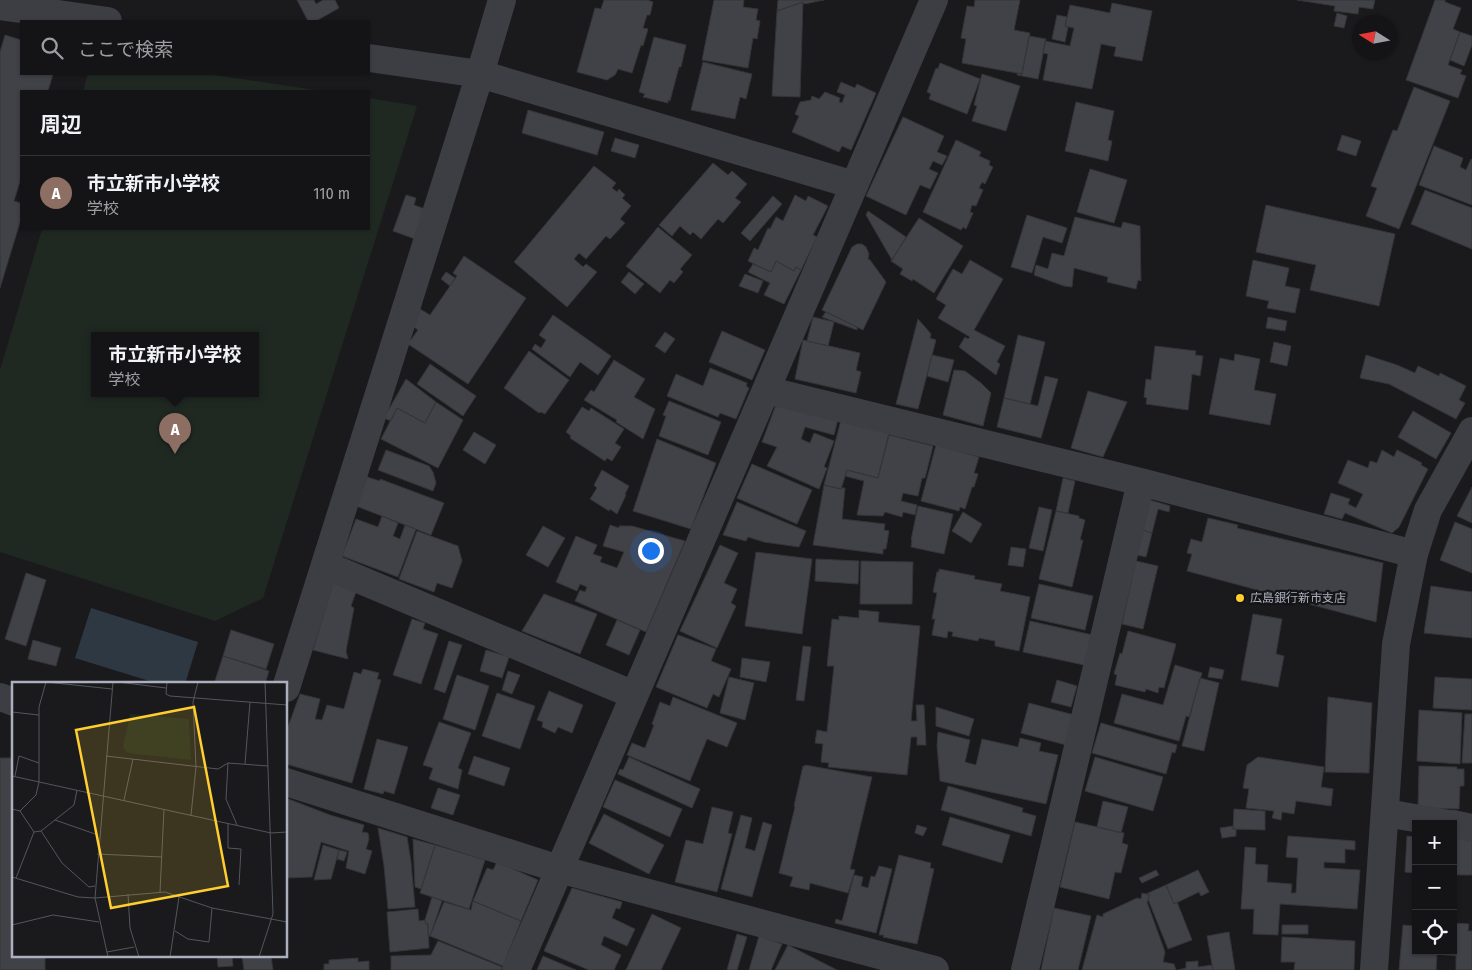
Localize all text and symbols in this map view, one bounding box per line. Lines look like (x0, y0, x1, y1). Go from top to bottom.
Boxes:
north arrow (1352, 15, 1397, 60)
search box (20, 20, 370, 75)
icon: search (38, 34, 66, 62)
text: ここで検索 (78, 38, 173, 61)
text: 周辺 (40, 112, 82, 138)
text: 市立新市小学校 (87, 172, 220, 195)
text: A (52, 184, 60, 203)
text: 110 m (313, 184, 350, 203)
text: 学校 (87, 199, 119, 218)
popup (91, 332, 259, 397)
text: 市立新市小学校 (108, 343, 242, 366)
text: 学校 (108, 370, 141, 389)
pin: A (159, 413, 191, 454)
your location (638, 538, 664, 564)
place label: 広島銀行新市支店 (1250, 591, 1346, 605)
marker: 広島銀行新市支店 (1234, 592, 1246, 604)
inset map (12, 682, 288, 958)
map controls (1412, 820, 1457, 955)
button: + (1412, 820, 1457, 865)
button: − (1412, 865, 1457, 910)
button: locate (1412, 910, 1457, 955)

